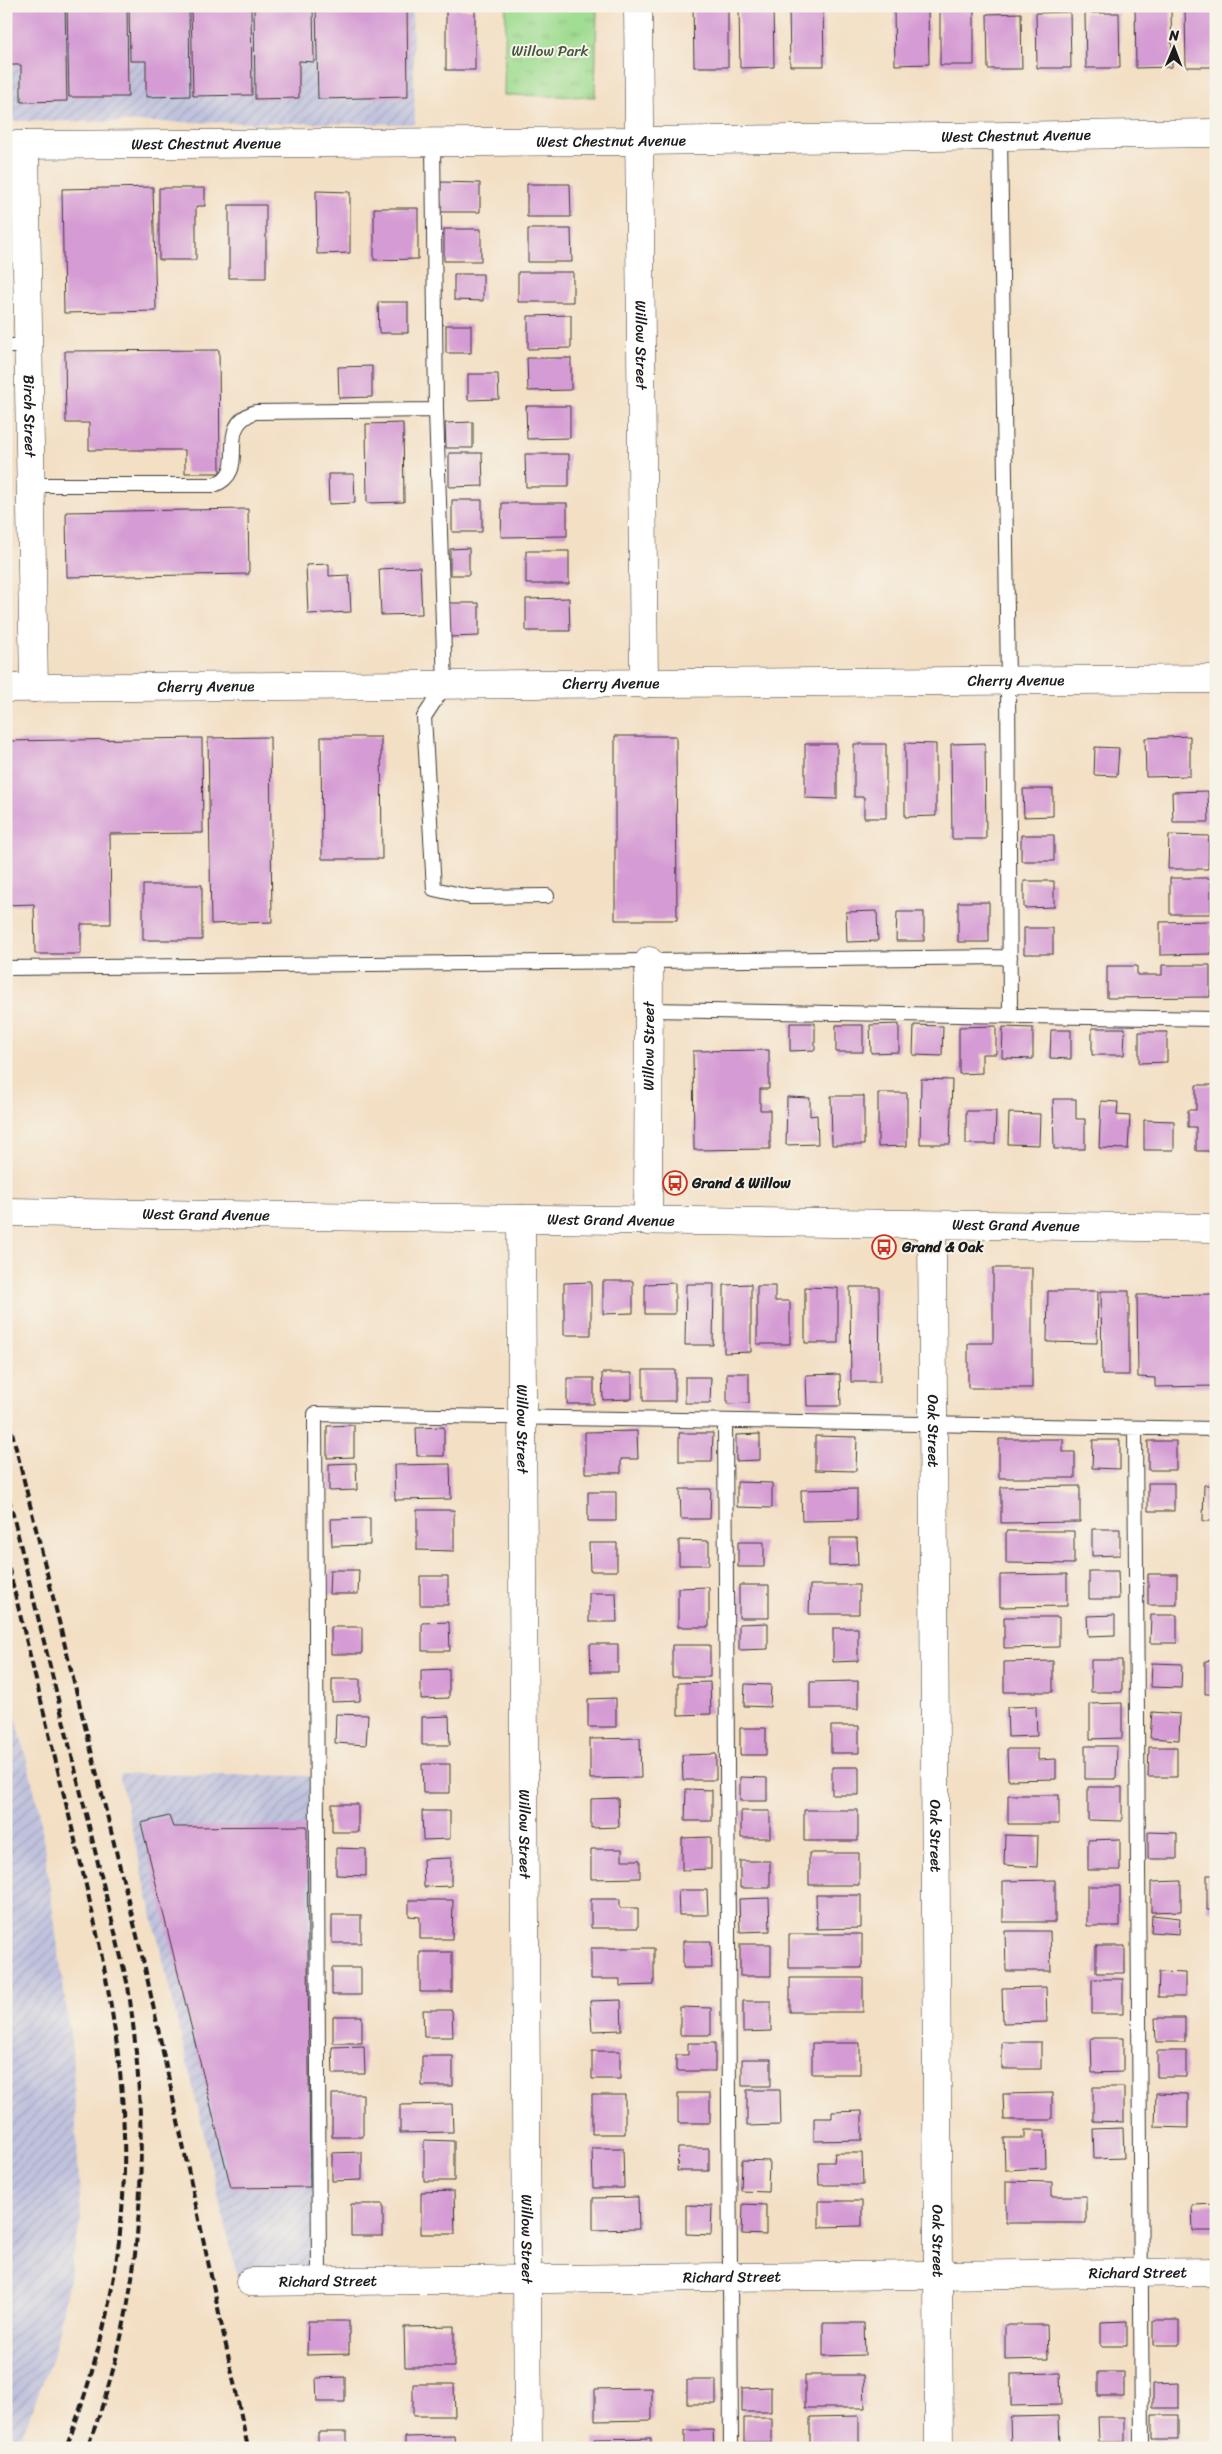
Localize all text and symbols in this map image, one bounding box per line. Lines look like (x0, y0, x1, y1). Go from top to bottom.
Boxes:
north arrow (1150, 22, 1200, 72)
text: N (1168, 23, 1180, 48)
park label: Willow Park (512, 38, 588, 64)
street label: West Chestnut Avenue (941, 122, 1091, 150)
street label: West Chestnut Avenue (536, 127, 686, 155)
street label: West Chestnut Avenue (131, 130, 281, 157)
street label: Willow Street (628, 300, 654, 391)
street label: Birch Street (16, 374, 43, 458)
street label: Cherry Avenue (967, 667, 1065, 694)
street label: Cherry Avenue (562, 670, 660, 697)
street label: Cherry Avenue (157, 673, 255, 700)
street label: Willow Street (636, 1000, 662, 1091)
bus stop icon: Grand & Willow (662, 1170, 688, 1196)
place label: Grand & Willow (691, 1170, 791, 1196)
street label: West Grand Avenue (142, 1201, 270, 1228)
street label: West Grand Avenue (547, 1206, 675, 1234)
street label: West Grand Avenue (952, 1212, 1080, 1239)
bus stop icon: Grand & Oak (871, 1234, 897, 1260)
place label: Grand & Oak (901, 1234, 985, 1260)
street label: Willow Street (509, 1384, 535, 1475)
street label: Oak Street (920, 1395, 946, 1468)
street label: Willow Street (511, 1789, 538, 1880)
street label: Oak Street (922, 1800, 949, 1873)
street label: Willow Street (514, 2194, 540, 2285)
street label: Oak Street (925, 2205, 951, 2278)
street label: Richard Street (1089, 2259, 1188, 2286)
street label: Richard Street (683, 2263, 782, 2291)
street label: Richard Street (279, 2268, 378, 2295)

